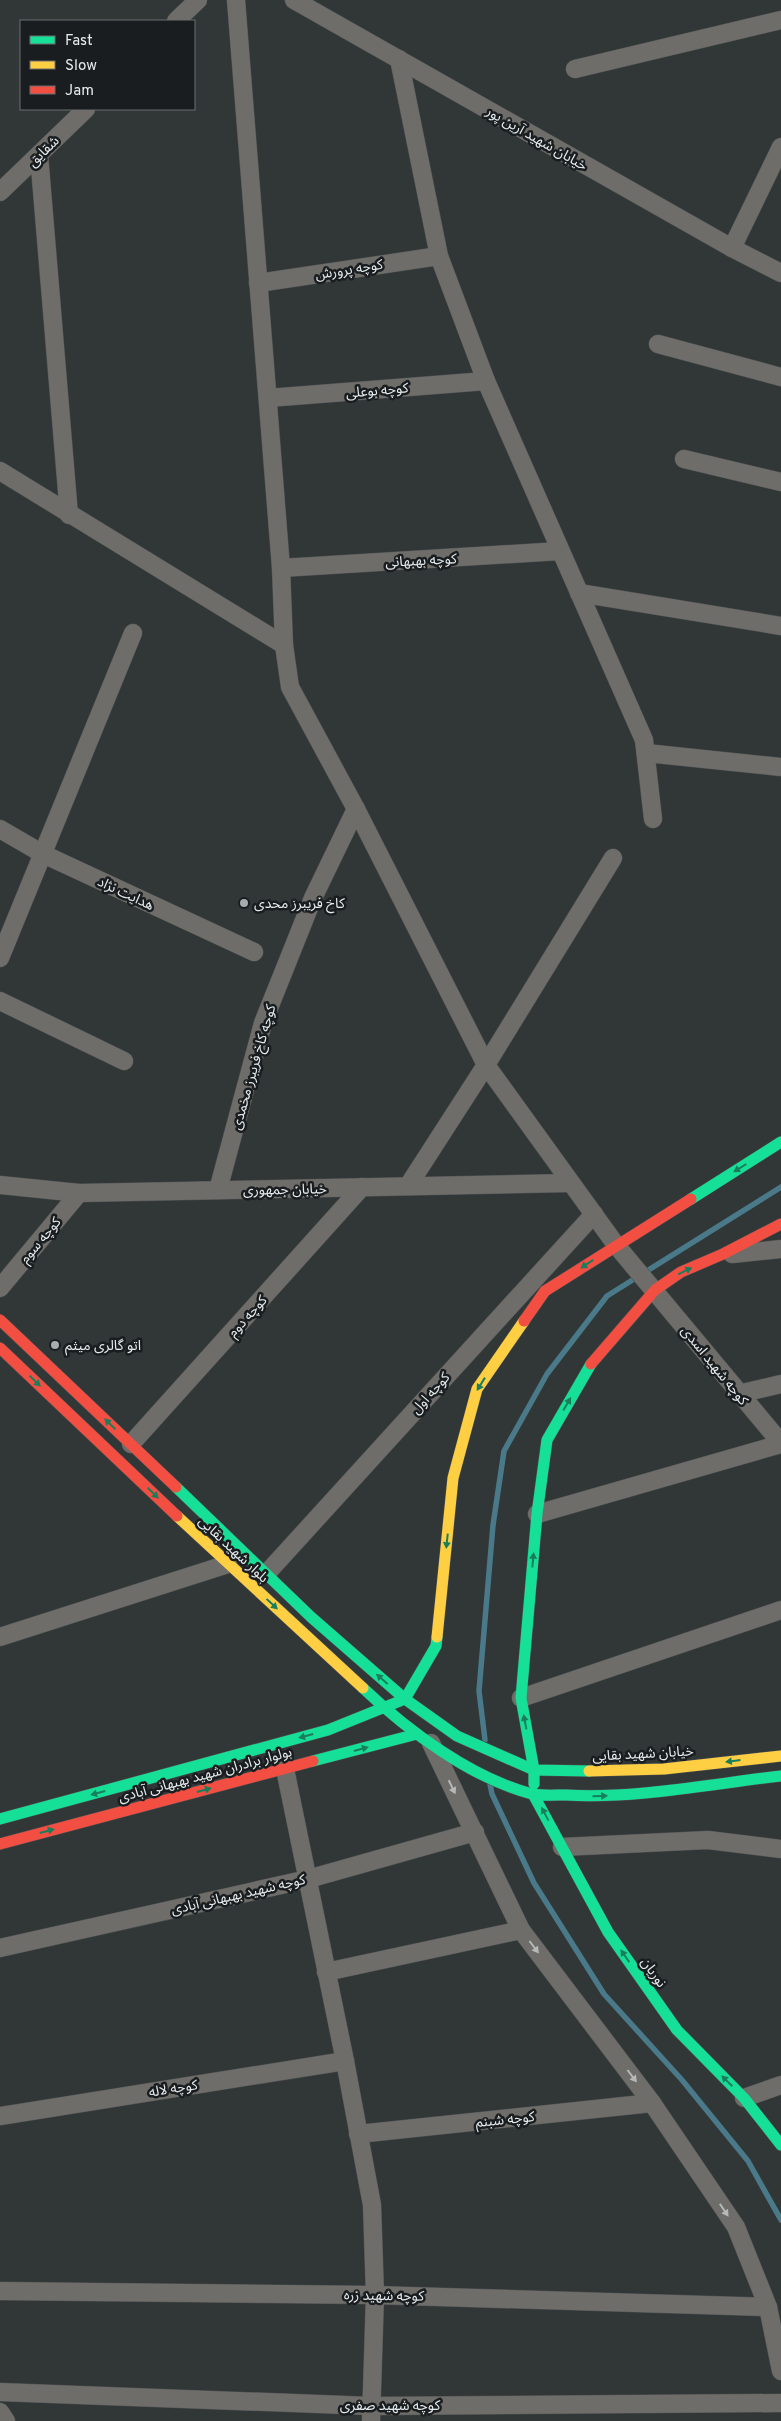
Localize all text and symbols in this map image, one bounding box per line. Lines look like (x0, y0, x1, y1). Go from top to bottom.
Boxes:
legend (20, 20, 195, 110)
text: Fast (65, 32, 93, 51)
text: Slow (65, 57, 97, 76)
text: Jam (65, 82, 94, 101)
street label: خیابان شهید آرین پور (482, 103, 590, 175)
street label: شقایق (25, 133, 63, 171)
street label: کوچه پرورش (314, 257, 385, 284)
street label: کوچه بوعلی (345, 380, 409, 403)
street label: کوچه بهبهانی (385, 551, 458, 572)
street label: هدایت نژاد (94, 874, 156, 915)
place label: کاخ فریبرز محدی (254, 896, 345, 914)
marker: کاخ فریبرز محدی (238, 897, 250, 909)
street label: کوچه کاخ فریبرز مخمدی (228, 1003, 281, 1132)
one-way arrow (733, 1163, 746, 1173)
street label: خیابان جمهوری (243, 1181, 327, 1200)
street label: کوچه سوم (17, 1214, 66, 1268)
one-way arrow (580, 1259, 594, 1269)
one-way arrow (678, 1267, 692, 1275)
street label: کوچه دوم (225, 1292, 272, 1342)
street label: کوچه شهید اسدی (677, 1323, 751, 1409)
place label: اتو گالری میثم (65, 1338, 141, 1356)
marker: اتو گالری میثم (49, 1339, 61, 1351)
street label: کوچه اول (408, 1370, 454, 1418)
one-way arrow (29, 1375, 41, 1387)
one-way arrow (477, 1377, 486, 1390)
one-way arrow (563, 1397, 572, 1410)
one-way arrow (105, 1418, 117, 1430)
one-way arrow (146, 1487, 158, 1499)
street label: بلوار شهید بقایی (194, 1513, 272, 1587)
one-way arrow (442, 1534, 450, 1550)
one-way arrow (530, 1552, 538, 1568)
one-way arrow (265, 1598, 277, 1610)
one-way arrow (376, 1673, 388, 1685)
one-way arrow (521, 1713, 529, 1729)
one-way arrow (298, 1732, 313, 1740)
street label: خیابان شهید بقایی (592, 1743, 694, 1766)
street label: بولوار برادران شهید بهبهانی آبادی (117, 1744, 294, 1807)
one-way arrow (354, 1744, 369, 1752)
one-way arrow (724, 1757, 740, 1765)
one-way arrow (448, 1779, 456, 1794)
one-way arrow (197, 1786, 212, 1794)
one-way arrow (91, 1789, 106, 1797)
one-way arrow (592, 1792, 608, 1800)
one-way arrow (540, 1808, 549, 1821)
one-way arrow (40, 1827, 55, 1835)
street label: کوچه شهید بهبهانی آبادی (169, 1872, 307, 1919)
one-way arrow (529, 1940, 539, 1954)
one-way arrow (620, 1949, 630, 1962)
street label: نوریان (636, 1954, 669, 1991)
one-way arrow (627, 2069, 637, 2083)
one-way arrow (721, 2075, 733, 2087)
street label: کوچه لاله (148, 2077, 199, 2102)
street label: کوچه شبنم (475, 2109, 536, 2133)
one-way arrow (719, 2203, 729, 2217)
street label: کوچه شهید زره (344, 2287, 424, 2306)
street label: کوچه شهید صفری (340, 2398, 440, 2415)

